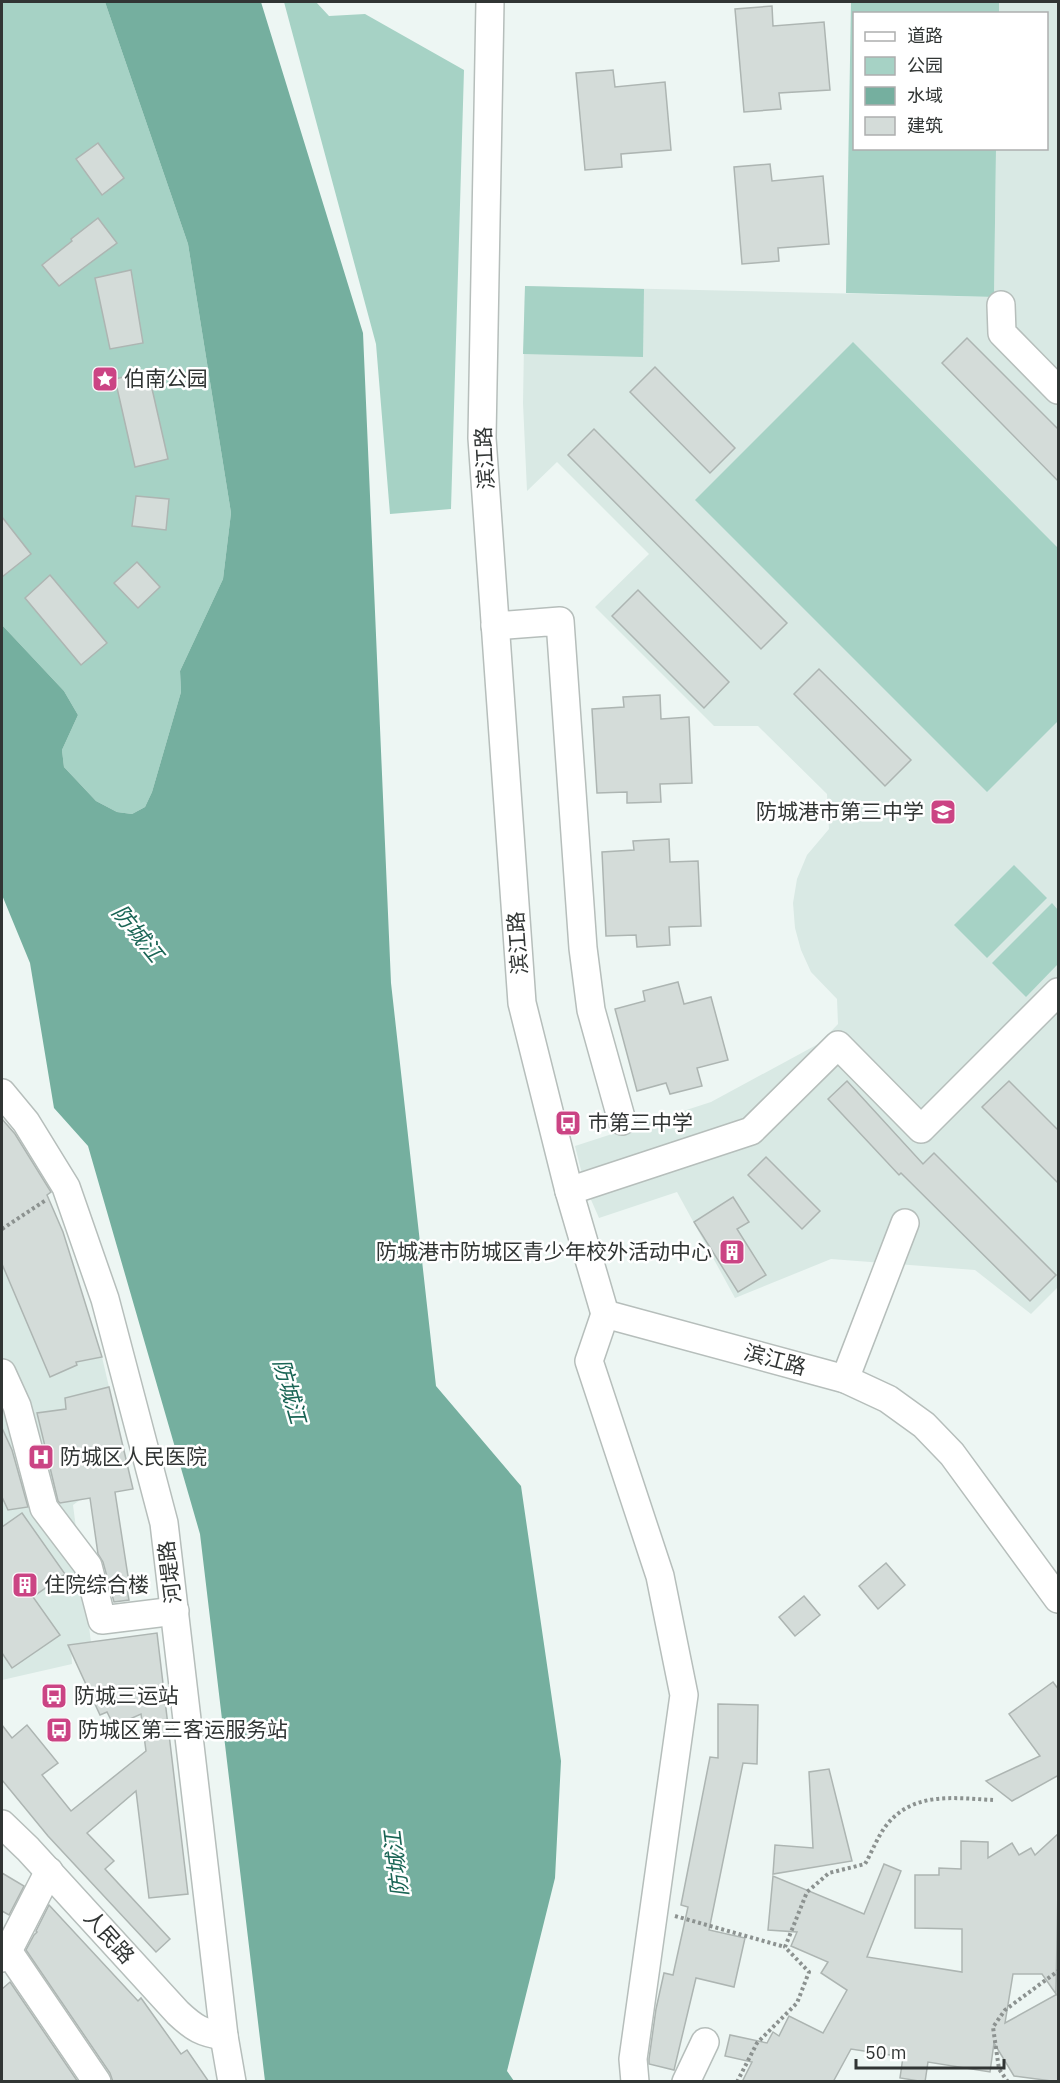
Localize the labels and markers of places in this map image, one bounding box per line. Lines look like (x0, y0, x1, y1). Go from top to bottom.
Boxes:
place icon: 伯南公园 (90, 364, 120, 394)
place label: 伯南公园 (124, 364, 208, 392)
place label: 防城港市第三中学 (756, 797, 924, 825)
school or university icon: 防城港市第三中学 (928, 797, 958, 827)
bus stop icon: 巿第三中学 (553, 1108, 583, 1138)
place label: 巿第三中学 (588, 1108, 693, 1136)
place label: 防城港市防城区青少年校外活动中心 (376, 1237, 712, 1265)
building icon: 防城港市防城区青少年校外活动中心 (717, 1237, 747, 1267)
hospital icon: 防城区人民医院 (26, 1442, 56, 1472)
place label: 防城区人民医院 (60, 1442, 207, 1470)
building icon: 住院综合楼 (10, 1570, 40, 1600)
place label: 住院综合楼 (44, 1570, 149, 1598)
bus stop icon: 防城三运站 (39, 1681, 69, 1711)
place label: 防城三运站 (74, 1681, 179, 1709)
bus stop icon: 防城区第三客运服务站 (44, 1715, 74, 1745)
place label: 防城区第三客运服务站 (78, 1715, 288, 1743)

